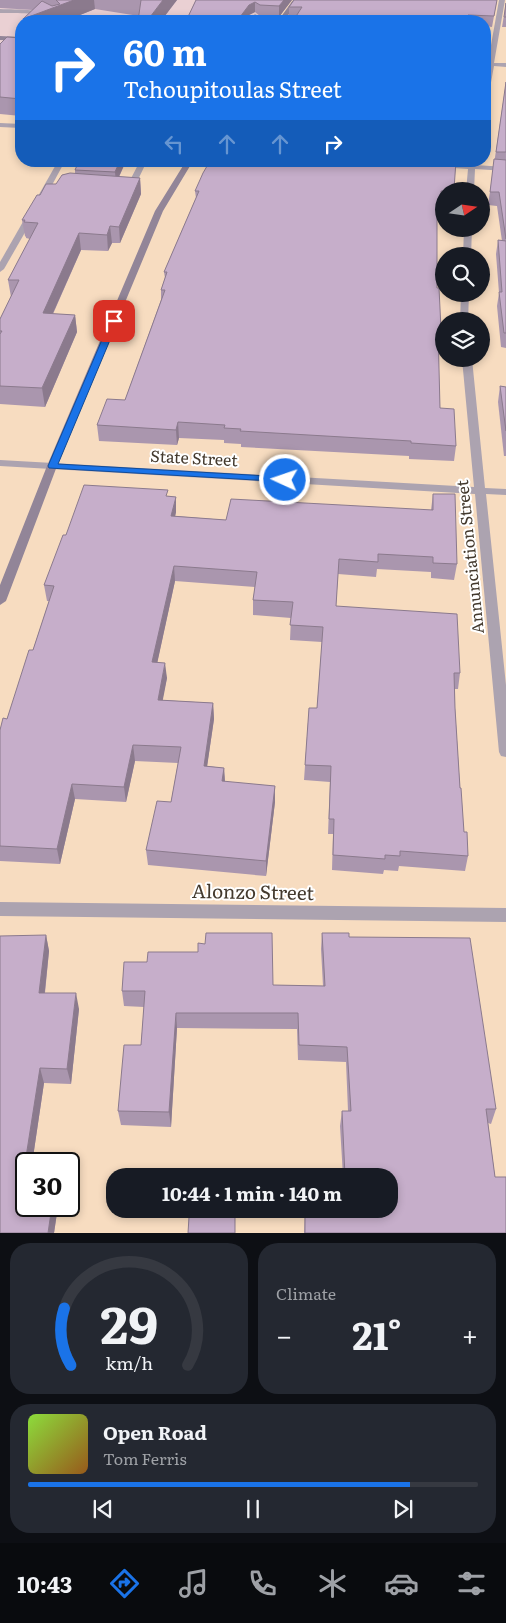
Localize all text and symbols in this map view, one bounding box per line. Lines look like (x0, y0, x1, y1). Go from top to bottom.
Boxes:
text: 60 m (123, 25, 207, 77)
icon: right (40, 35, 105, 100)
text: Tchoupitoulas Street (123, 72, 342, 105)
icon: left (160, 130, 188, 158)
icon: ahead (213, 130, 241, 158)
icon: ahead (266, 130, 294, 158)
icon: right (319, 130, 347, 158)
north arrow (435, 182, 490, 238)
map controls (435, 182, 490, 367)
button: search (435, 247, 490, 302)
pin (93, 300, 135, 342)
icon: arrive (100, 307, 128, 335)
button: layers (435, 312, 490, 367)
street label: State Street (150, 443, 239, 471)
position arrow (258, 453, 310, 505)
street label: Annunciation Street (449, 478, 489, 635)
street label: Alonzo Street (192, 876, 315, 906)
speed limit sign: 30 (15, 1152, 80, 1217)
text: 10:44 · 1 min · 140 m (162, 1179, 342, 1207)
text: Climate (276, 1281, 336, 1305)
text: 29 (100, 1283, 158, 1360)
text: 21° (352, 1305, 402, 1362)
text: − (276, 1313, 292, 1355)
text: + (462, 1313, 478, 1355)
text: km/h (105, 1349, 153, 1376)
text: Open Road (103, 1418, 207, 1446)
text: Tom Ferris (103, 1446, 187, 1470)
icon: previous (89, 1495, 117, 1523)
icon: pause (239, 1495, 267, 1523)
icon: next (389, 1495, 417, 1523)
icon: directions (107, 1566, 142, 1601)
icon: music (176, 1566, 211, 1601)
icon: phone (245, 1566, 280, 1601)
icon: climate (315, 1566, 350, 1601)
icon: car (384, 1566, 419, 1601)
icon: filters (454, 1566, 489, 1601)
text: 10:43 (17, 1567, 72, 1600)

